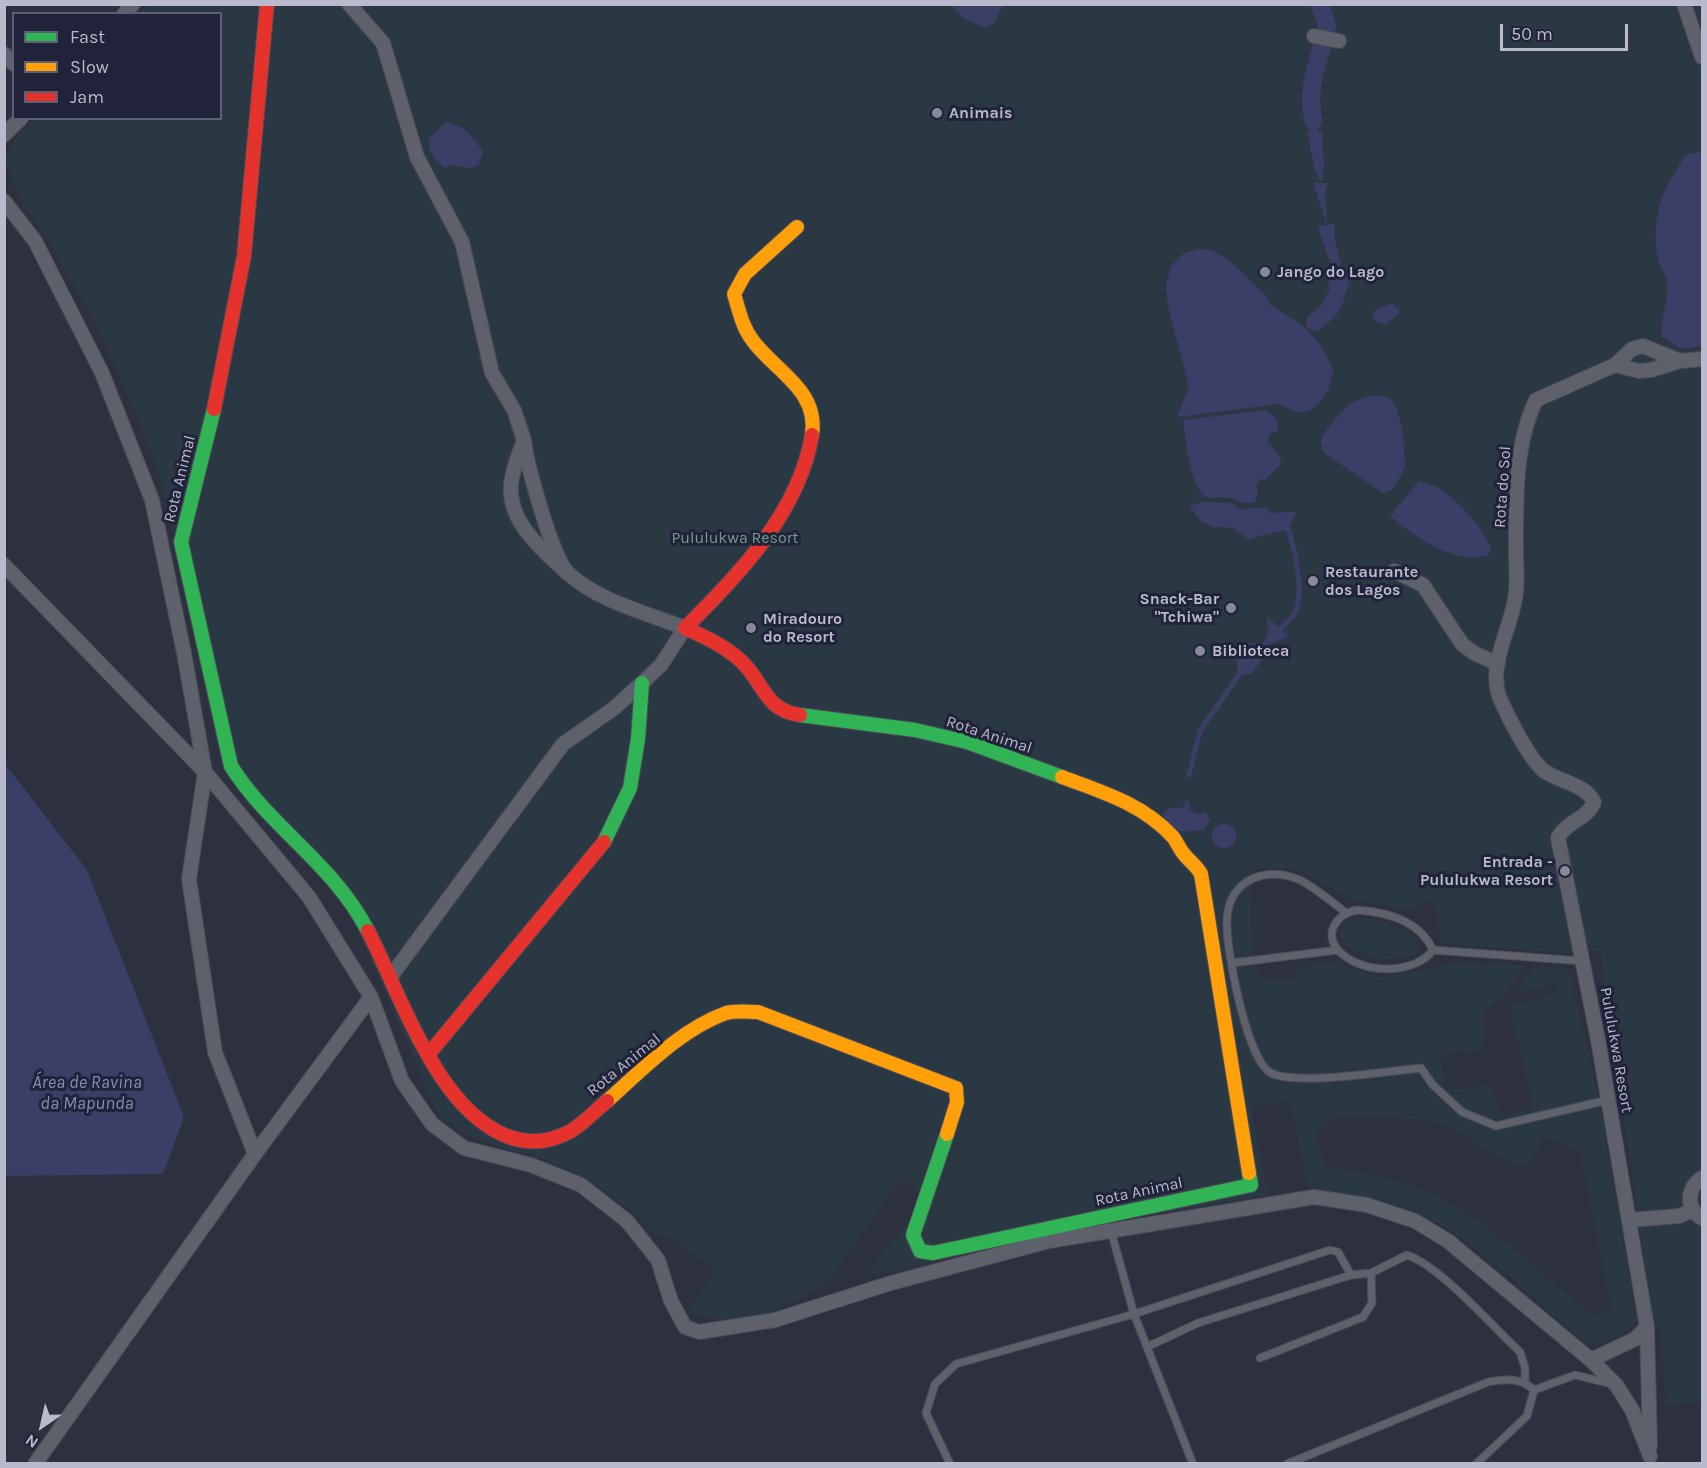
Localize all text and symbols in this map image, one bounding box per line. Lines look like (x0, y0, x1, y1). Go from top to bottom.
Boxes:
legend (12, 12, 222, 120)
scale bar (1503, 12, 1630, 50)
text: 50 m (1511, 23, 1553, 45)
text: Fast (70, 26, 105, 48)
text: Slow (70, 56, 109, 78)
text: Jam (70, 86, 104, 108)
place label: Animais (949, 103, 1012, 123)
marker: Animais (930, 106, 944, 120)
place label: Jango do Lago (1277, 262, 1384, 282)
marker: Jango do Lago (1258, 265, 1272, 279)
street label: Rota Animal (160, 433, 200, 525)
street label: Rota do Sol (1491, 445, 1515, 529)
park label: Pululukwa Resort (671, 528, 799, 548)
place label: Restaurante dos Lagos (1325, 562, 1418, 600)
marker: Restaurante dos Lagos (1306, 574, 1320, 588)
place label: Snack-Bar "Tchiwa" (1140, 589, 1219, 627)
marker: Snack-Bar "Tchiwa" (1224, 601, 1238, 615)
place label: Miradouro do Resort (763, 609, 842, 647)
marker: Miradouro do Resort (744, 621, 758, 635)
place label: Biblioteca (1212, 641, 1289, 661)
marker: Biblioteca (1193, 644, 1207, 658)
street label: Rota Animal (944, 712, 1034, 758)
place label: Entrada - Pululukwa Resort (1420, 852, 1553, 890)
marker: Entrada - Pululukwa Resort (1558, 864, 1572, 878)
street label: Pululukwa Resort (1596, 986, 1636, 1114)
street label: Rota Animal (583, 1030, 665, 1100)
water label: Área de Ravina da Mapunda (32, 1072, 142, 1114)
street label: Rota Animal (1093, 1173, 1185, 1211)
north arrow (12, 1396, 72, 1456)
text: N (22, 1430, 42, 1452)

